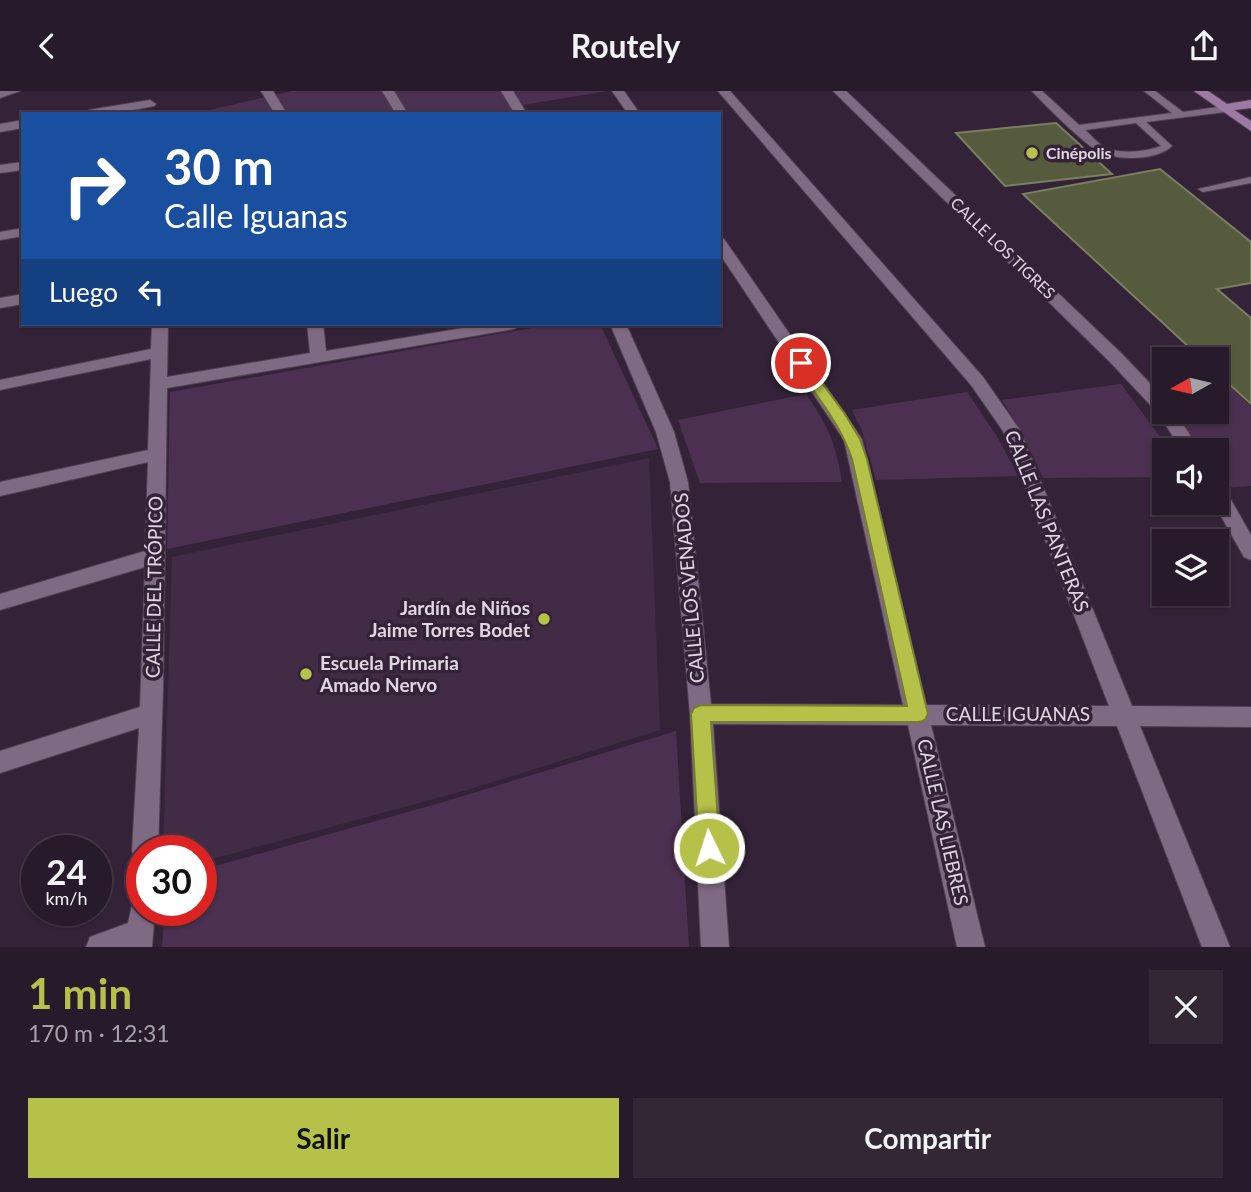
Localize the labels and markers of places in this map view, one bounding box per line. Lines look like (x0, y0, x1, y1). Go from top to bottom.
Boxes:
place label: Cinépolis (1046, 143, 1112, 162)
marker: Cinépolis (1024, 145, 1040, 161)
pin (771, 333, 831, 393)
place label: Jardín de Niños Jaime Torres Bodet (369, 596, 530, 641)
marker: Jardín de Niños Jaime Torres Bodet (536, 611, 552, 627)
place label: Escuela Primaria Amado Nervo (319, 651, 459, 696)
marker: Escuela Primaria Amado Nervo (298, 666, 314, 682)

